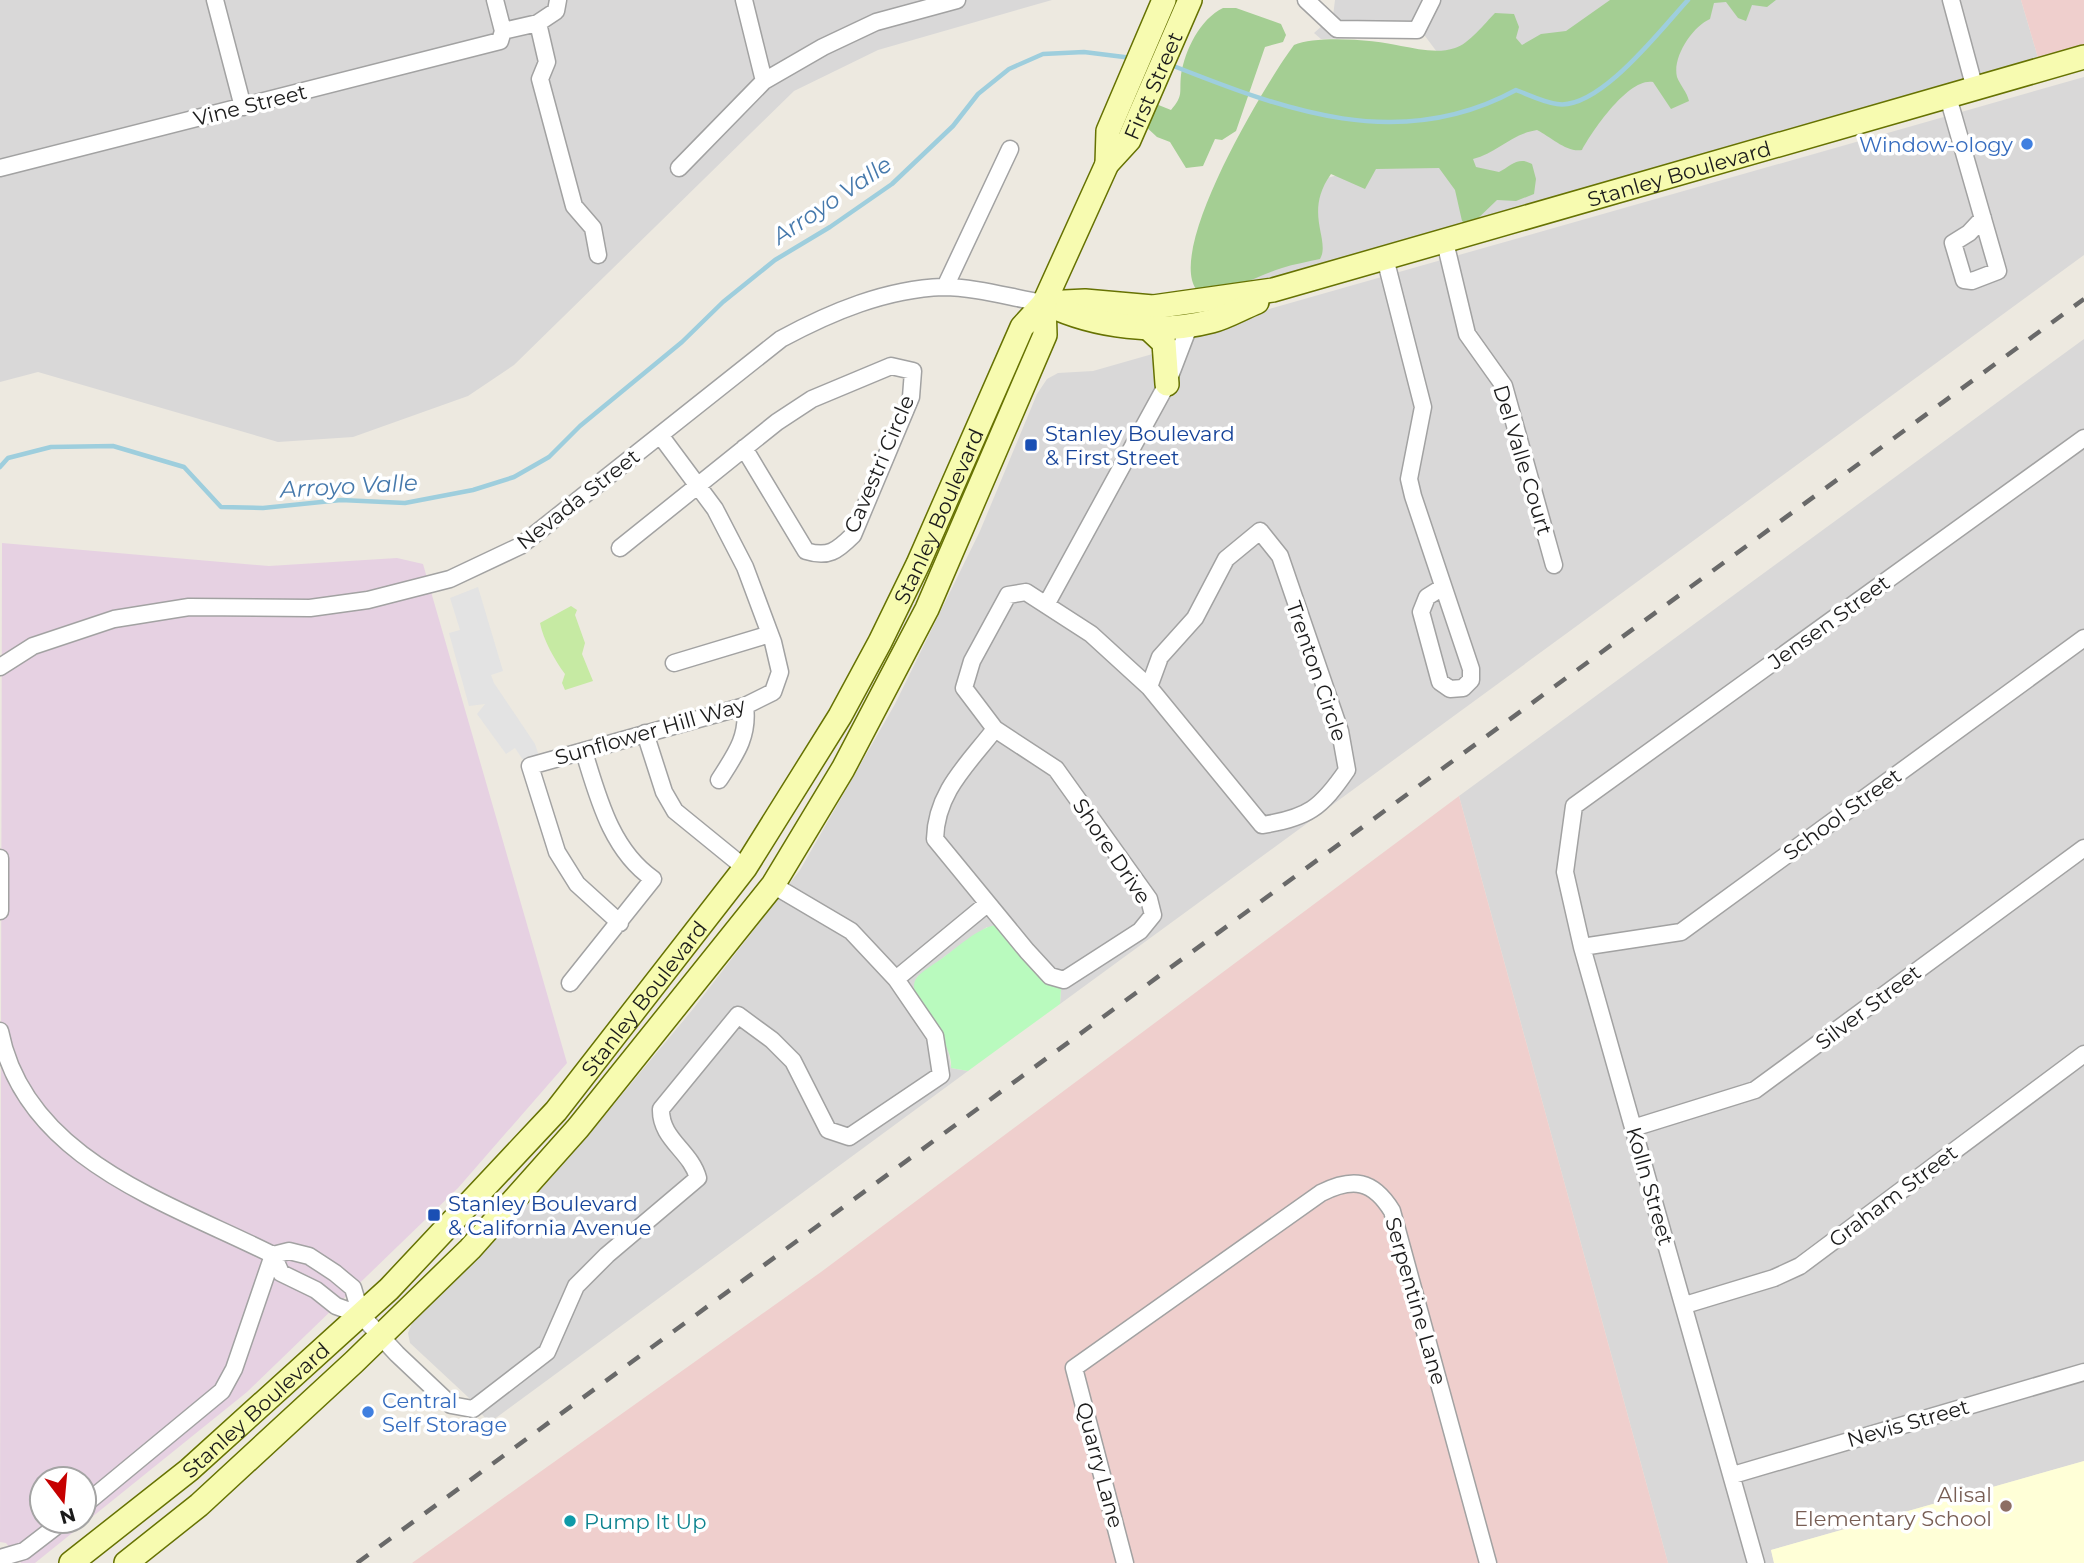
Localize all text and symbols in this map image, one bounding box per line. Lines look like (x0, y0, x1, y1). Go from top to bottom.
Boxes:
street label: First Street (1118, 28, 1187, 143)
street label: Vine Street (191, 79, 309, 131)
place label: Window-ology (1859, 132, 2014, 157)
street label: Stanley Boulevard (1584, 135, 1774, 212)
marker: Window-ology (2019, 136, 2035, 152)
water label: Arroyo Valle (765, 150, 897, 251)
street label: Del Valle Court (1488, 382, 1558, 538)
street label: Cavestri Circle (839, 391, 919, 537)
place label: Stanley Boulevard & First Street (1045, 421, 1235, 470)
street label: Stanley Boulevard (888, 424, 988, 608)
marker: Stanley Boulevard & First Street (1023, 437, 1039, 453)
street label: Nevada Street (512, 443, 644, 555)
water label: Arroyo Valle (277, 468, 419, 504)
street label: Jensen Street (1763, 570, 1894, 675)
street label: Trenton Circle (1281, 598, 1353, 744)
street label: Sunflower Hill Way (552, 692, 749, 770)
street label: School Street (1778, 763, 1906, 865)
street label: Shore Drive (1068, 794, 1156, 908)
street label: Stanley Boulevard (576, 916, 712, 1081)
street label: Silver Street (1810, 959, 1926, 1055)
street label: Kolln Street (1621, 1124, 1679, 1248)
street label: Graham Street (1824, 1140, 1962, 1252)
place label: Stanley Boulevard & California Avenue (448, 1191, 651, 1240)
marker: Stanley Boulevard & California Avenue (426, 1207, 442, 1223)
street label: Serpentine Lane (1380, 1214, 1452, 1388)
street label: Stanley Boulevard (177, 1337, 334, 1483)
place label: Central Self Storage (382, 1388, 507, 1437)
street label: Nevis Street (1844, 1394, 1972, 1452)
street label: Quarry Lane (1071, 1399, 1129, 1531)
marker: Central Self Storage (360, 1404, 376, 1420)
north arrow (28, 1465, 98, 1535)
place label: Alisal Elementary School (1794, 1482, 1992, 1531)
marker: Alisal Elementary School (1998, 1498, 2014, 1514)
text: N (57, 1503, 78, 1529)
place label: Pump It Up (584, 1509, 706, 1534)
marker: Pump It Up (562, 1513, 578, 1529)

